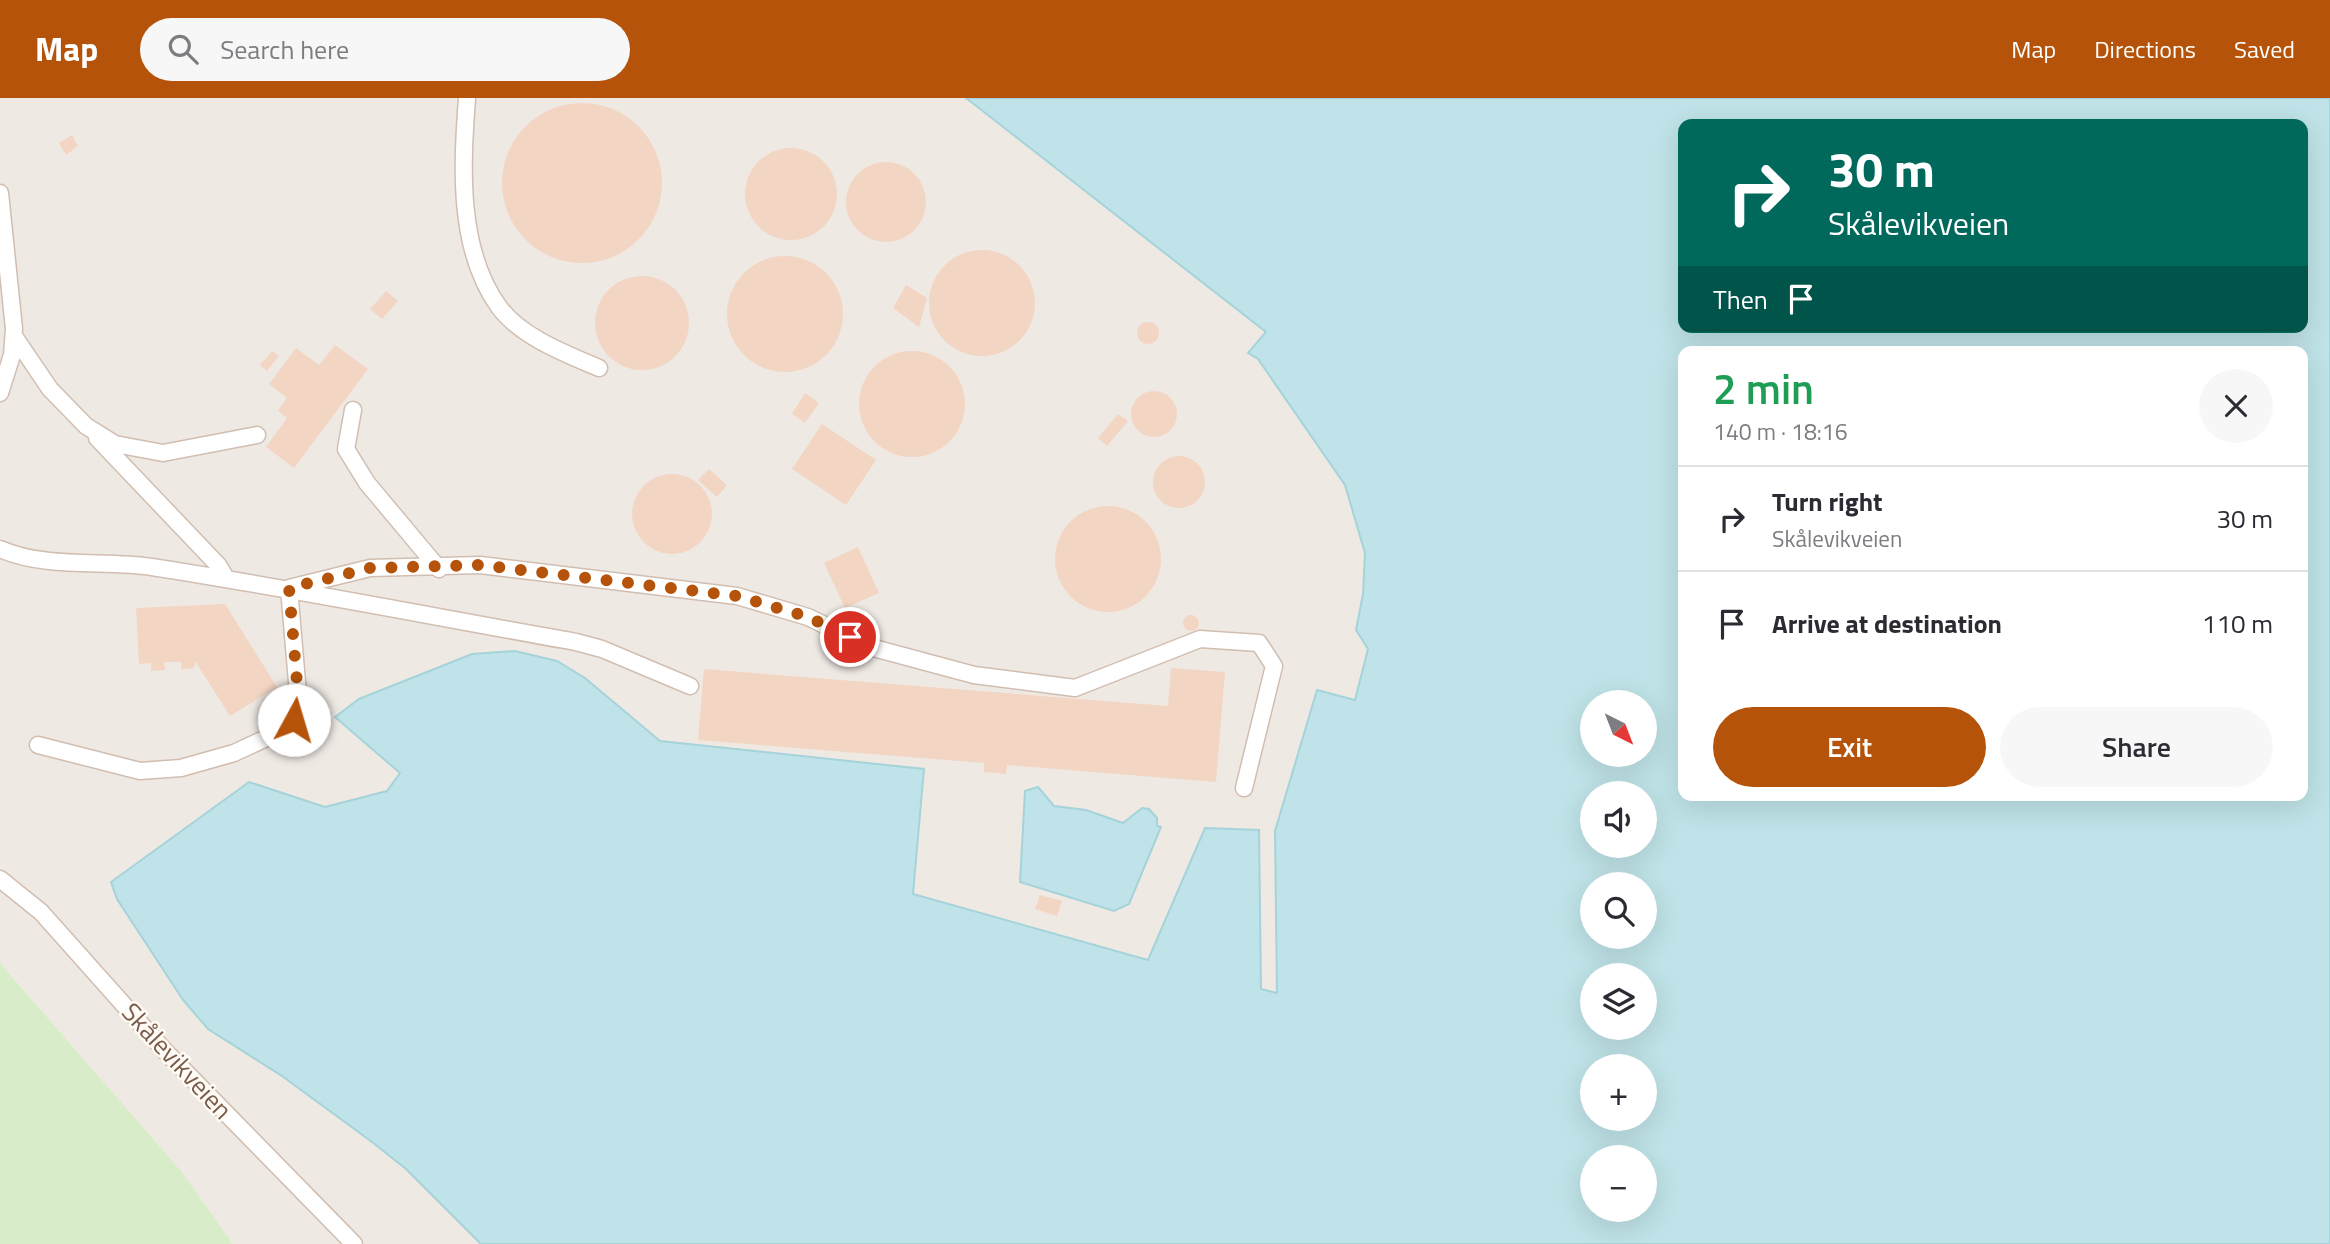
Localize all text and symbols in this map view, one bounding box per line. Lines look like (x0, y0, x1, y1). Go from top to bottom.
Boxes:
search box (140, 18, 630, 81)
text: Map (35, 24, 98, 74)
icon: search (164, 30, 202, 68)
text: Search here (220, 30, 349, 69)
text: Map (2011, 31, 2056, 67)
text: Directions (2094, 31, 2196, 67)
text: Saved (2234, 31, 2295, 67)
text: 30 m (1828, 131, 1935, 206)
icon: right (1713, 147, 1804, 238)
text: Skålevikveien (1828, 199, 2009, 247)
text: Then (1713, 280, 1768, 319)
icon: arrive (1782, 280, 1820, 318)
text: 2 min (1713, 356, 1814, 420)
button: close (2199, 369, 2273, 443)
text: 140 m · 18:16 (1713, 414, 1848, 449)
text: Turn right (1772, 482, 1883, 521)
text: 30 m (2216, 499, 2273, 538)
icon: right (1713, 500, 1751, 538)
text: Skålevikveien (1772, 521, 1902, 556)
text: Arrive at destination (1772, 604, 2002, 643)
text: 110 m (2202, 604, 2273, 643)
icon: arrive (1713, 605, 1751, 643)
pin (820, 607, 880, 667)
icon: arrive (831, 618, 869, 656)
position arrow (257, 683, 331, 757)
north arrow (1580, 690, 1657, 766)
map controls (1580, 690, 1657, 1222)
button: Exit (1713, 707, 1986, 787)
button: Share (2000, 707, 2273, 787)
button: sound (1580, 781, 1657, 858)
button: search (1580, 872, 1657, 949)
button: layers (1580, 963, 1657, 1040)
street label: Skålevikveien (113, 994, 242, 1128)
button: + (1580, 1054, 1657, 1131)
button: − (1580, 1145, 1657, 1222)

